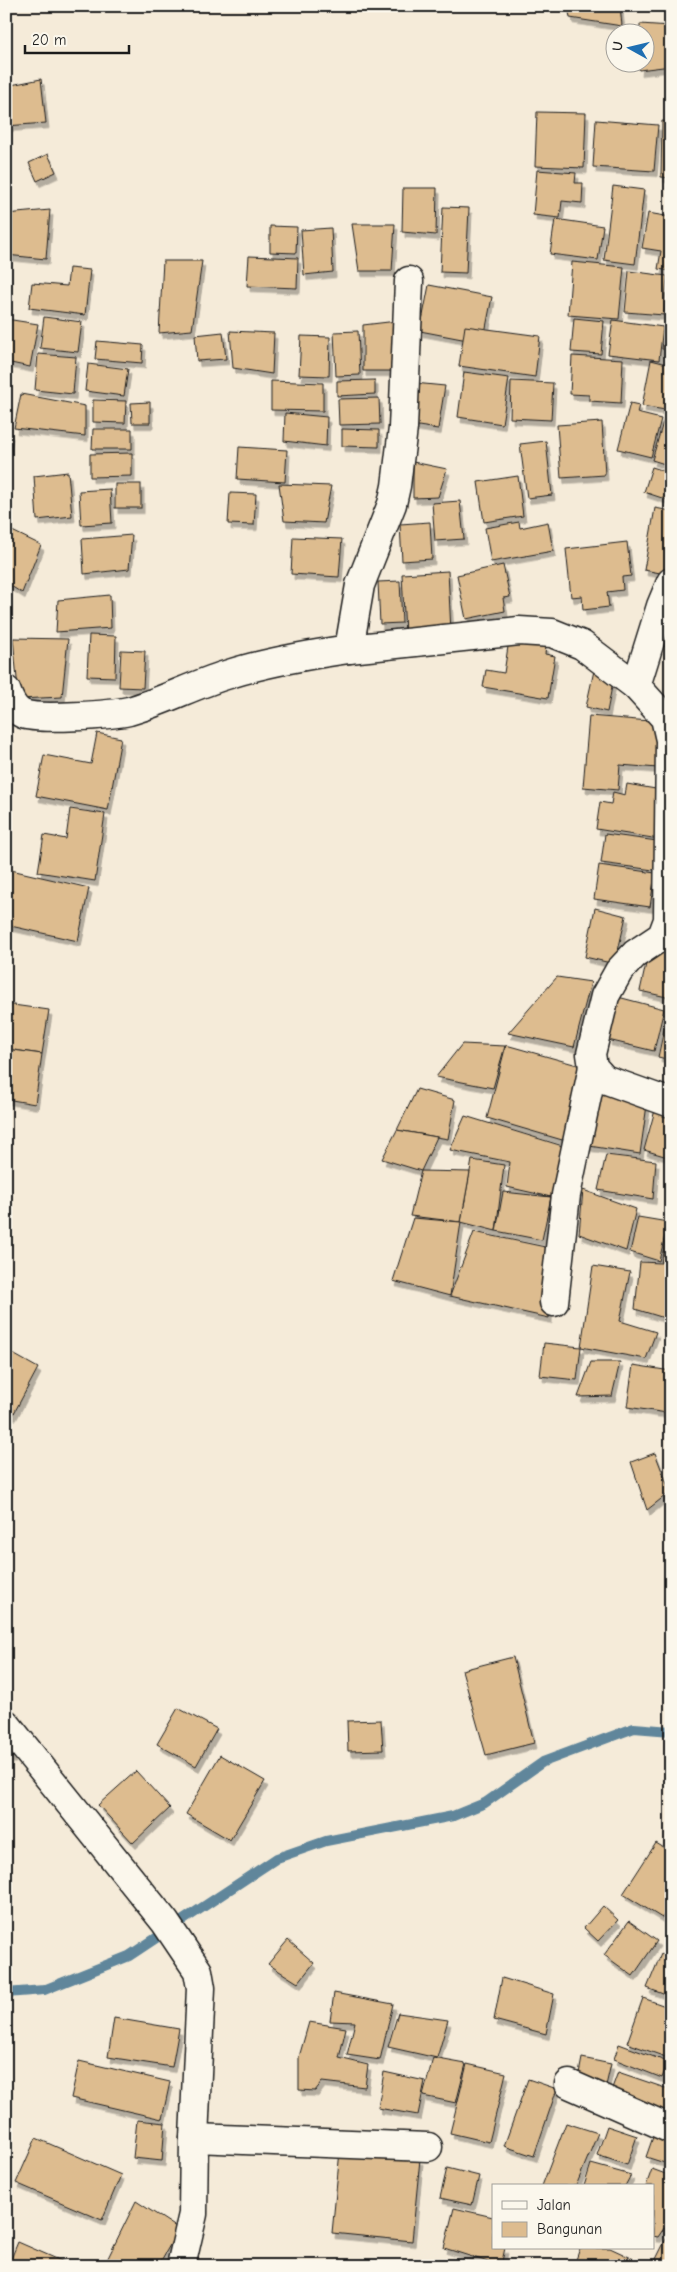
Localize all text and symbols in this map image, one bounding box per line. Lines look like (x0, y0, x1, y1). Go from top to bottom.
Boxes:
scale bar (25, 22, 129, 54)
north arrow (604, 22, 654, 72)
text: 20 m (32, 31, 66, 49)
text: U (609, 40, 627, 52)
legend (492, 2184, 654, 2250)
text: Jalan (537, 2196, 571, 2214)
text: Bangunan (537, 2220, 602, 2238)

